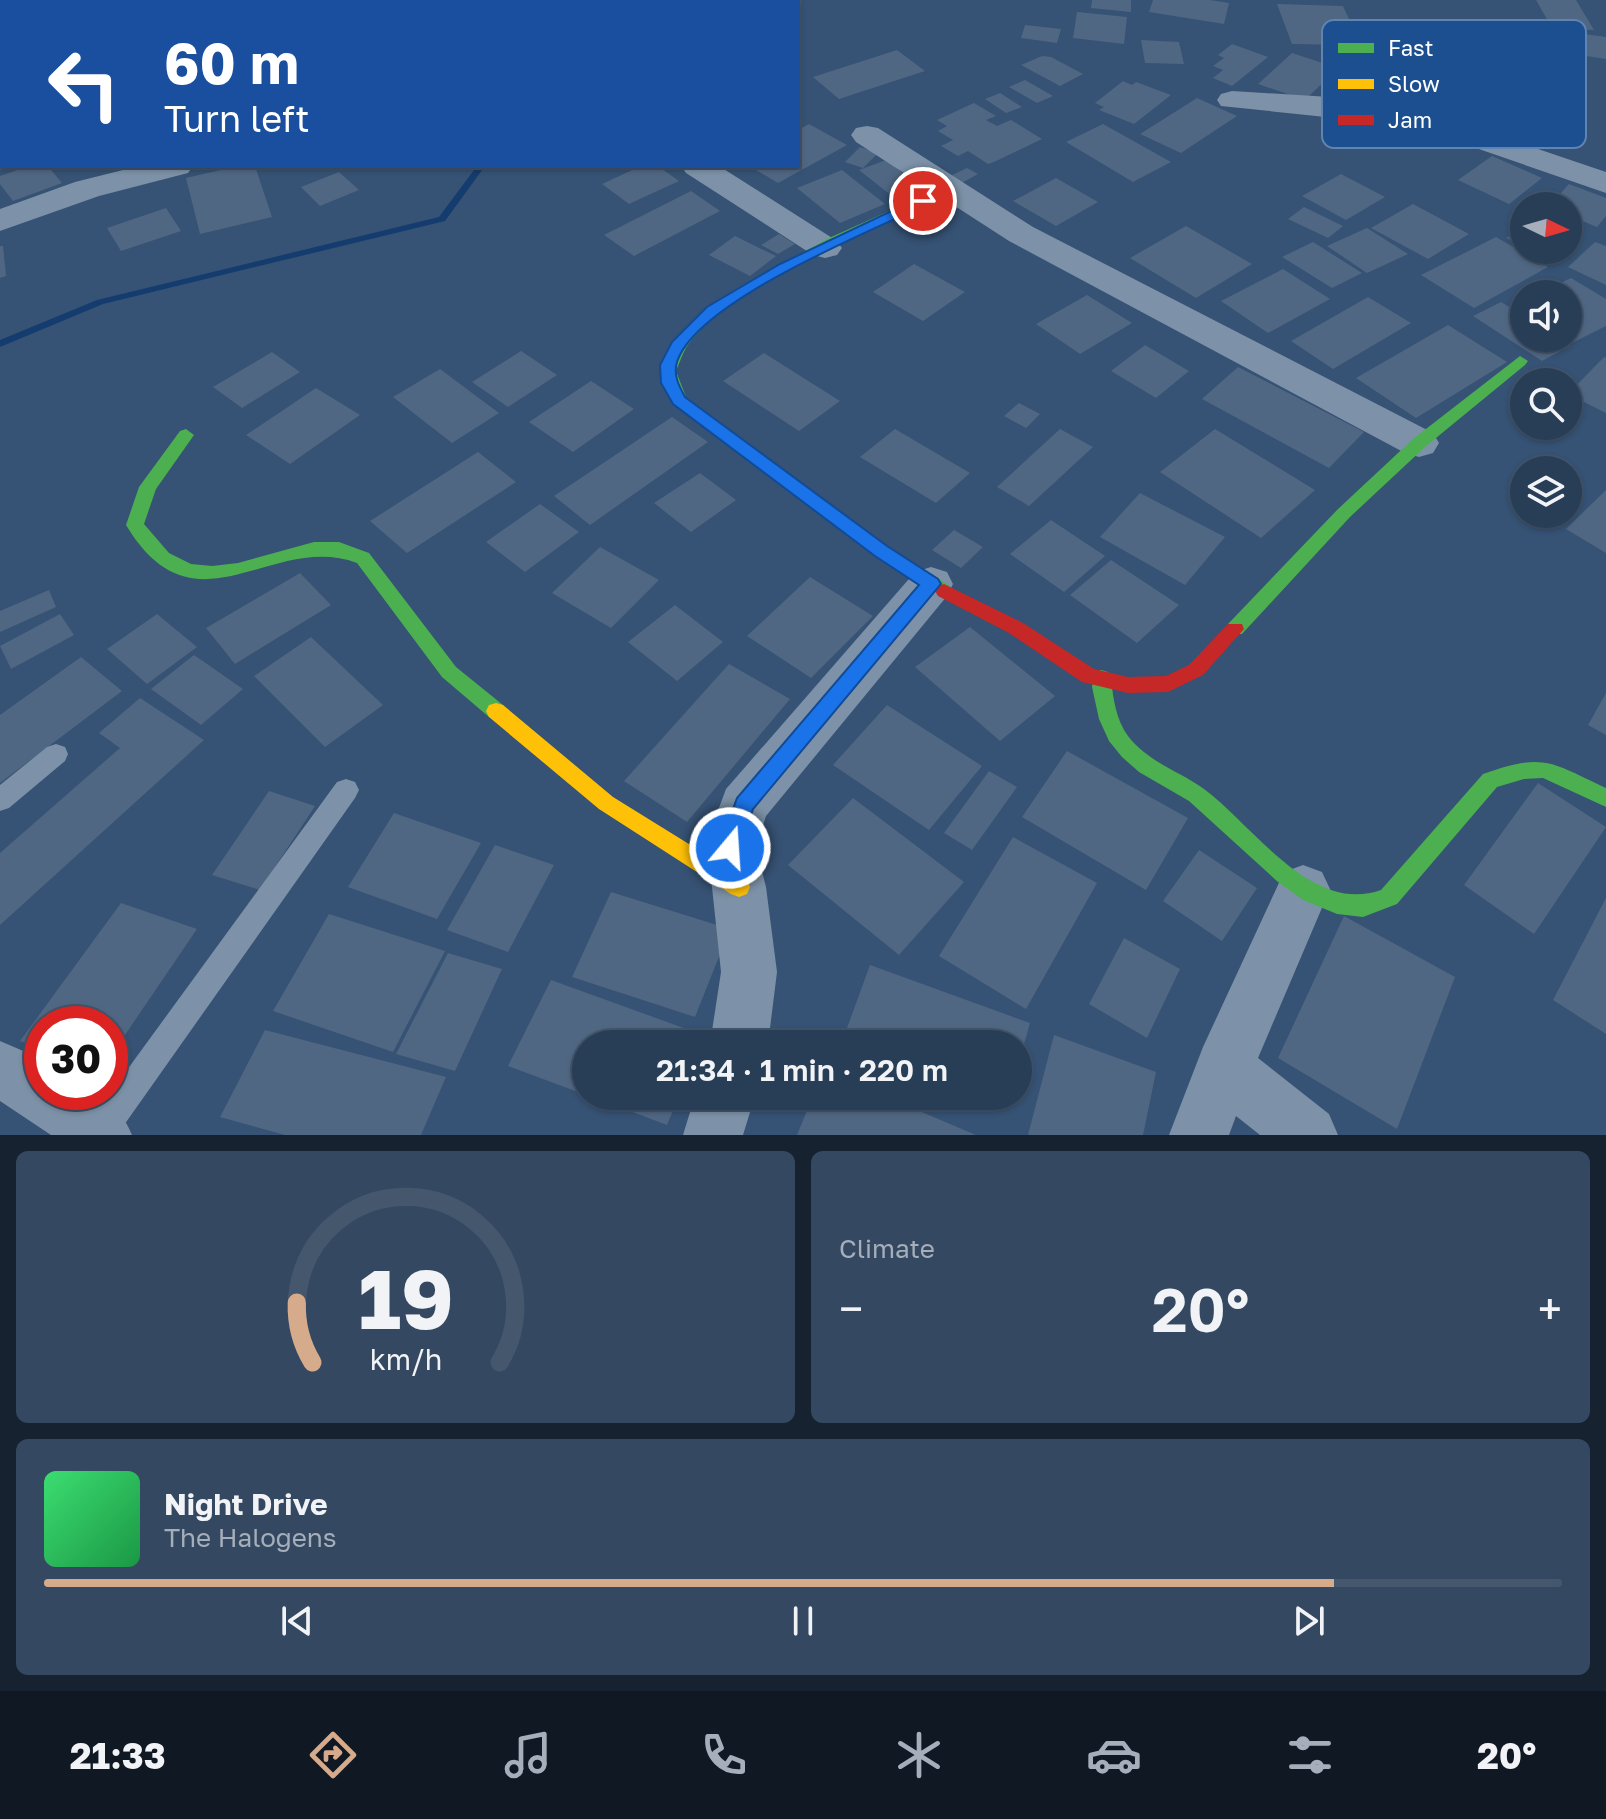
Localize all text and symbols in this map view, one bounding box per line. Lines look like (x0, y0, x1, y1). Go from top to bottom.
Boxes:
legend (1322, 20, 1586, 148)
text: 60 m (164, 29, 299, 96)
icon: left (32, 32, 136, 136)
text: Fast (1388, 34, 1434, 61)
text: Slow (1388, 70, 1440, 97)
text: Turn left (164, 97, 310, 140)
text: Jam (1388, 106, 1432, 133)
pin (889, 167, 957, 235)
icon: arrive (901, 179, 945, 223)
north arrow (1510, 192, 1582, 264)
map controls (1510, 192, 1582, 528)
button: sound (1510, 280, 1582, 352)
button: search (1510, 368, 1582, 440)
button: layers (1510, 456, 1582, 528)
position arrow (688, 806, 772, 890)
speed limit sign: 30 (24, 1006, 128, 1110)
text: 21:34 · 1 min · 220 m (656, 1052, 948, 1088)
text: Climate (839, 1233, 935, 1264)
text: 19 (358, 1247, 453, 1347)
text: 20° (1152, 1273, 1249, 1345)
text: − (839, 1282, 863, 1335)
text: + (1538, 1282, 1562, 1335)
text: km/h (369, 1342, 442, 1376)
text: Night Drive (164, 1486, 328, 1522)
text: The Halogens (164, 1522, 337, 1553)
icon: previous (275, 1599, 319, 1643)
icon: pause (781, 1599, 825, 1643)
icon: next (1287, 1599, 1331, 1643)
icon: directions (305, 1727, 361, 1783)
icon: music (500, 1727, 556, 1783)
icon: phone (696, 1727, 752, 1783)
icon: climate (891, 1727, 947, 1783)
icon: car (1086, 1727, 1142, 1783)
icon: filters (1282, 1727, 1338, 1783)
text: 21:33 (70, 1734, 166, 1777)
text: 20° (1477, 1734, 1536, 1777)

